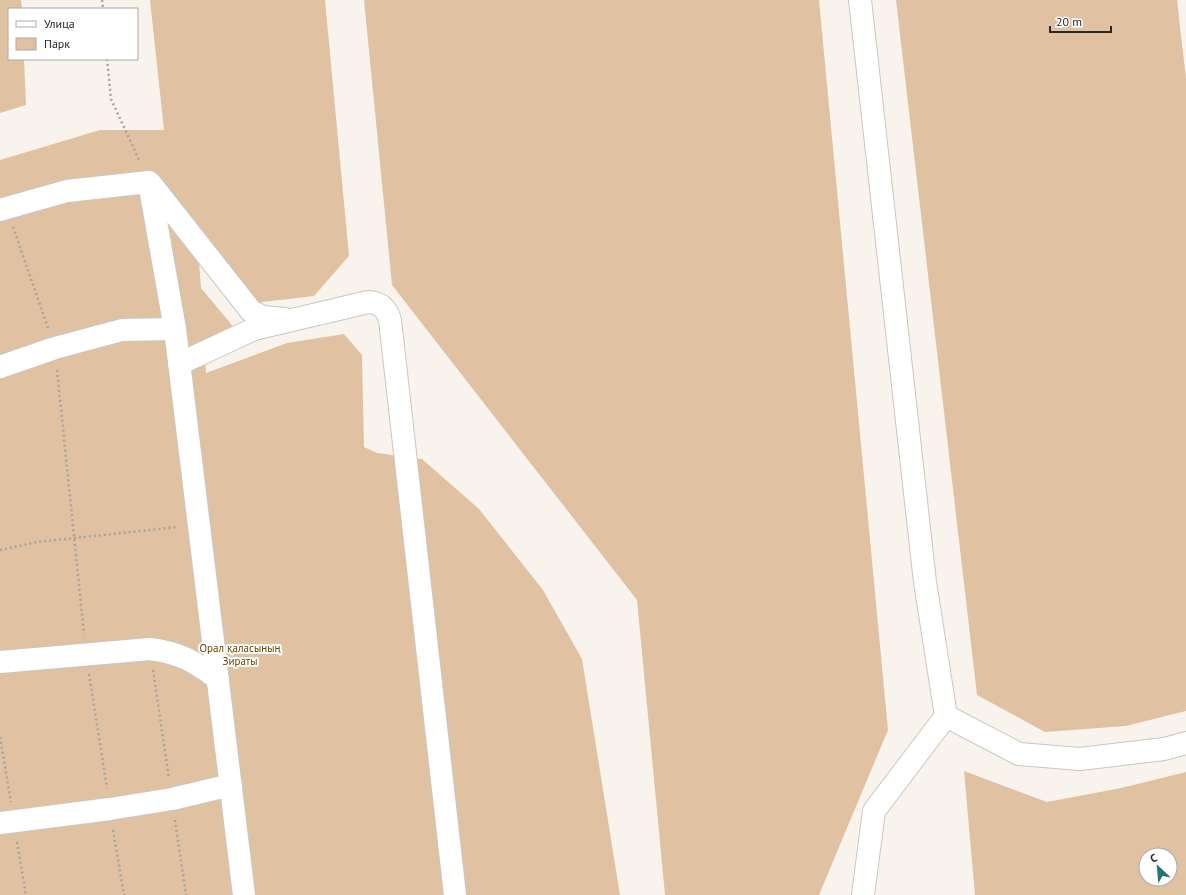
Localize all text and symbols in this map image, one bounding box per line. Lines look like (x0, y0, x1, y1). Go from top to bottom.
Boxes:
legend (8, 8, 138, 60)
scale bar (1050, 8, 1111, 34)
text: 20 m (1056, 14, 1082, 29)
text: Улица (44, 16, 75, 31)
text: Парк (44, 36, 70, 51)
park label: Орал қаласының Зираты (200, 641, 280, 668)
north arrow (1138, 847, 1178, 887)
text: С (1148, 850, 1159, 866)

